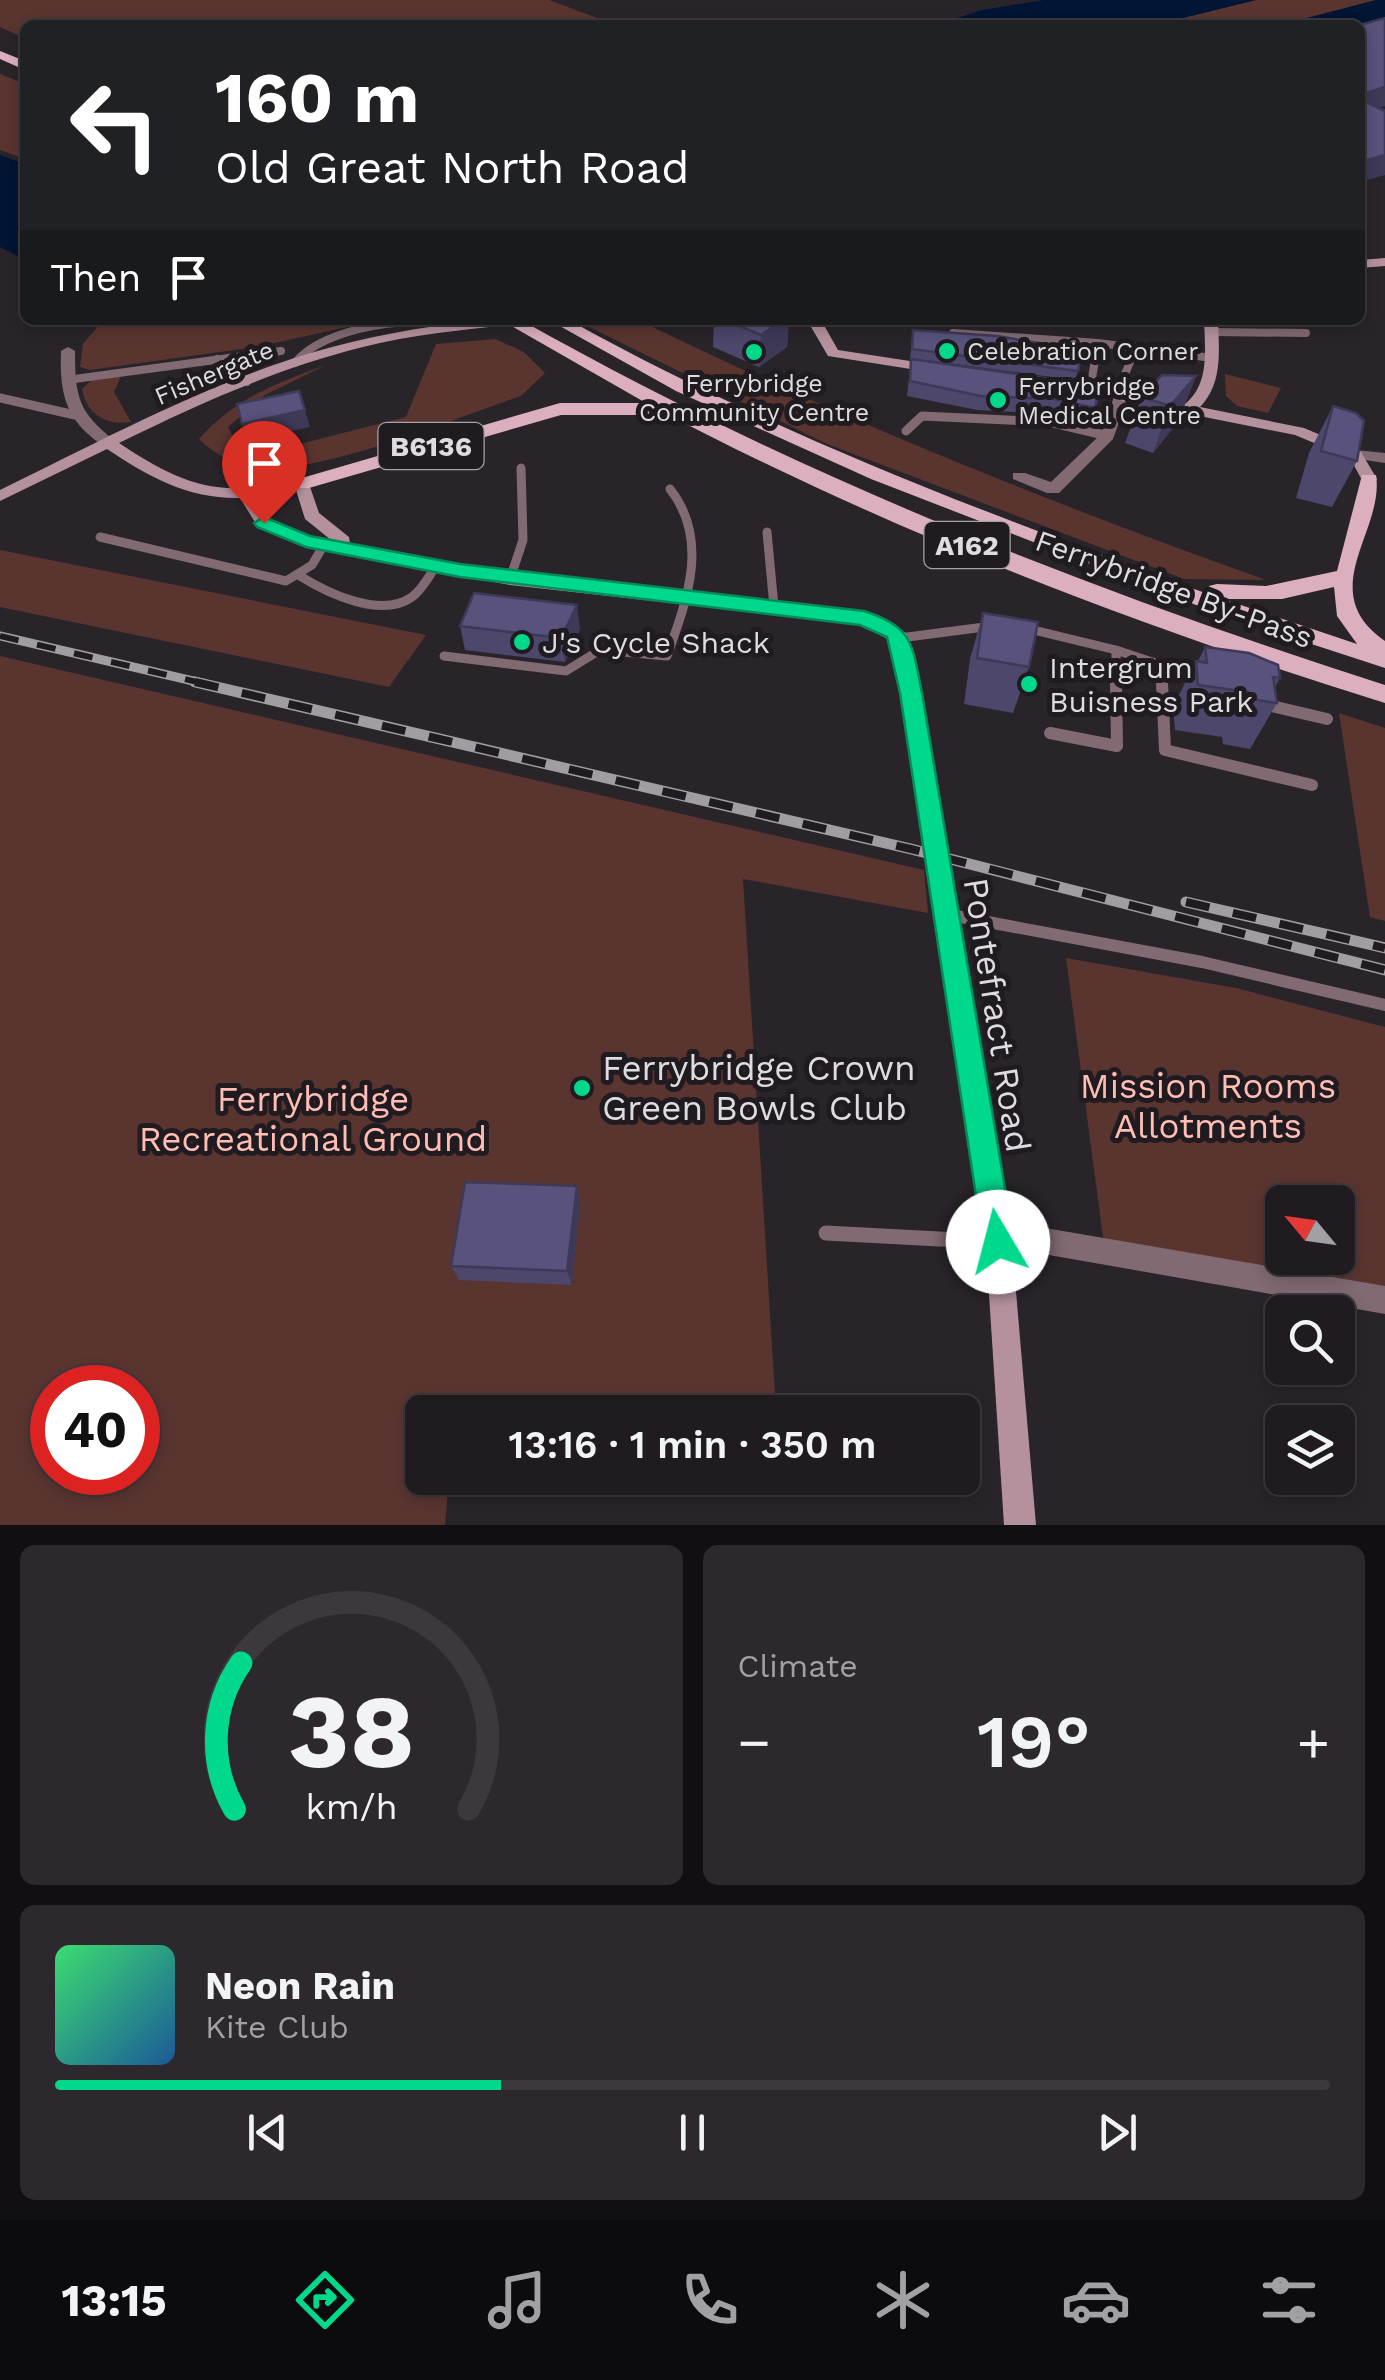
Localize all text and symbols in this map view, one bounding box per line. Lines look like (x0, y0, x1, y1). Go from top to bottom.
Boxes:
text: 160 m (215, 57, 419, 139)
icon: left (50, 60, 180, 190)
text: Old Great North Road (215, 141, 690, 194)
icon: arrive (161, 250, 216, 305)
text: Then (50, 256, 141, 300)
street label: Fishergate (150, 335, 278, 411)
place label: Celebration Corner (967, 337, 1198, 366)
marker: Celebration Corner (936, 340, 958, 362)
marker: Ferrybridge Community Centre (743, 341, 765, 363)
place label: Ferrybridge Community Centre (639, 369, 869, 427)
place label: Ferrybridge Medical Centre (1018, 372, 1201, 430)
marker: Ferrybridge Medical Centre (987, 389, 1009, 411)
pin (222, 421, 307, 524)
road number: B6136 (378, 423, 484, 469)
icon: arrive (237, 436, 292, 491)
road number: A162 (924, 522, 1010, 568)
street label: Ferrybridge By-Pass (1031, 523, 1317, 655)
place label: J's Cycle Shack (542, 625, 770, 660)
marker: J's Cycle Shack (511, 631, 533, 653)
place label: Intergrum Buisness Park (1049, 650, 1253, 719)
marker: Intergrum Buisness Park (1018, 673, 1040, 695)
street label: Pontefract Road (955, 875, 1039, 1155)
place label: Ferrybridge Crown Green Bowls Club (602, 1047, 916, 1129)
park label: Mission Rooms Allotments (1080, 1065, 1336, 1147)
marker: Ferrybridge Crown Green Bowls Club (571, 1077, 593, 1099)
park label: Ferrybridge Recreational Ground (139, 1078, 487, 1160)
north arrow (1265, 1185, 1355, 1275)
map controls (1265, 1185, 1355, 1495)
position arrow (946, 1190, 1050, 1294)
button: search (1265, 1295, 1355, 1385)
speed limit sign: 40 (30, 1365, 160, 1495)
button: layers (1265, 1405, 1355, 1495)
text: 13:16 · 1 min · 350 m (509, 1423, 876, 1467)
text: Climate (738, 1647, 858, 1685)
text: 38 (288, 1670, 415, 1792)
text: 19° (977, 1697, 1091, 1785)
text: − (738, 1710, 771, 1774)
text: + (1297, 1710, 1330, 1774)
text: km/h (305, 1786, 397, 1828)
text: Neon Rain (205, 1964, 395, 2008)
text: Kite Club (205, 2008, 349, 2046)
icon: previous (240, 2105, 295, 2160)
icon: pause (665, 2105, 720, 2160)
icon: next (1090, 2105, 1145, 2160)
icon: directions (290, 2265, 360, 2335)
icon: music (482, 2265, 552, 2335)
icon: phone (675, 2265, 745, 2335)
icon: climate (868, 2265, 938, 2335)
icon: car (1061, 2265, 1131, 2335)
icon: filters (1254, 2265, 1324, 2335)
text: 13:15 (61, 2274, 167, 2327)

